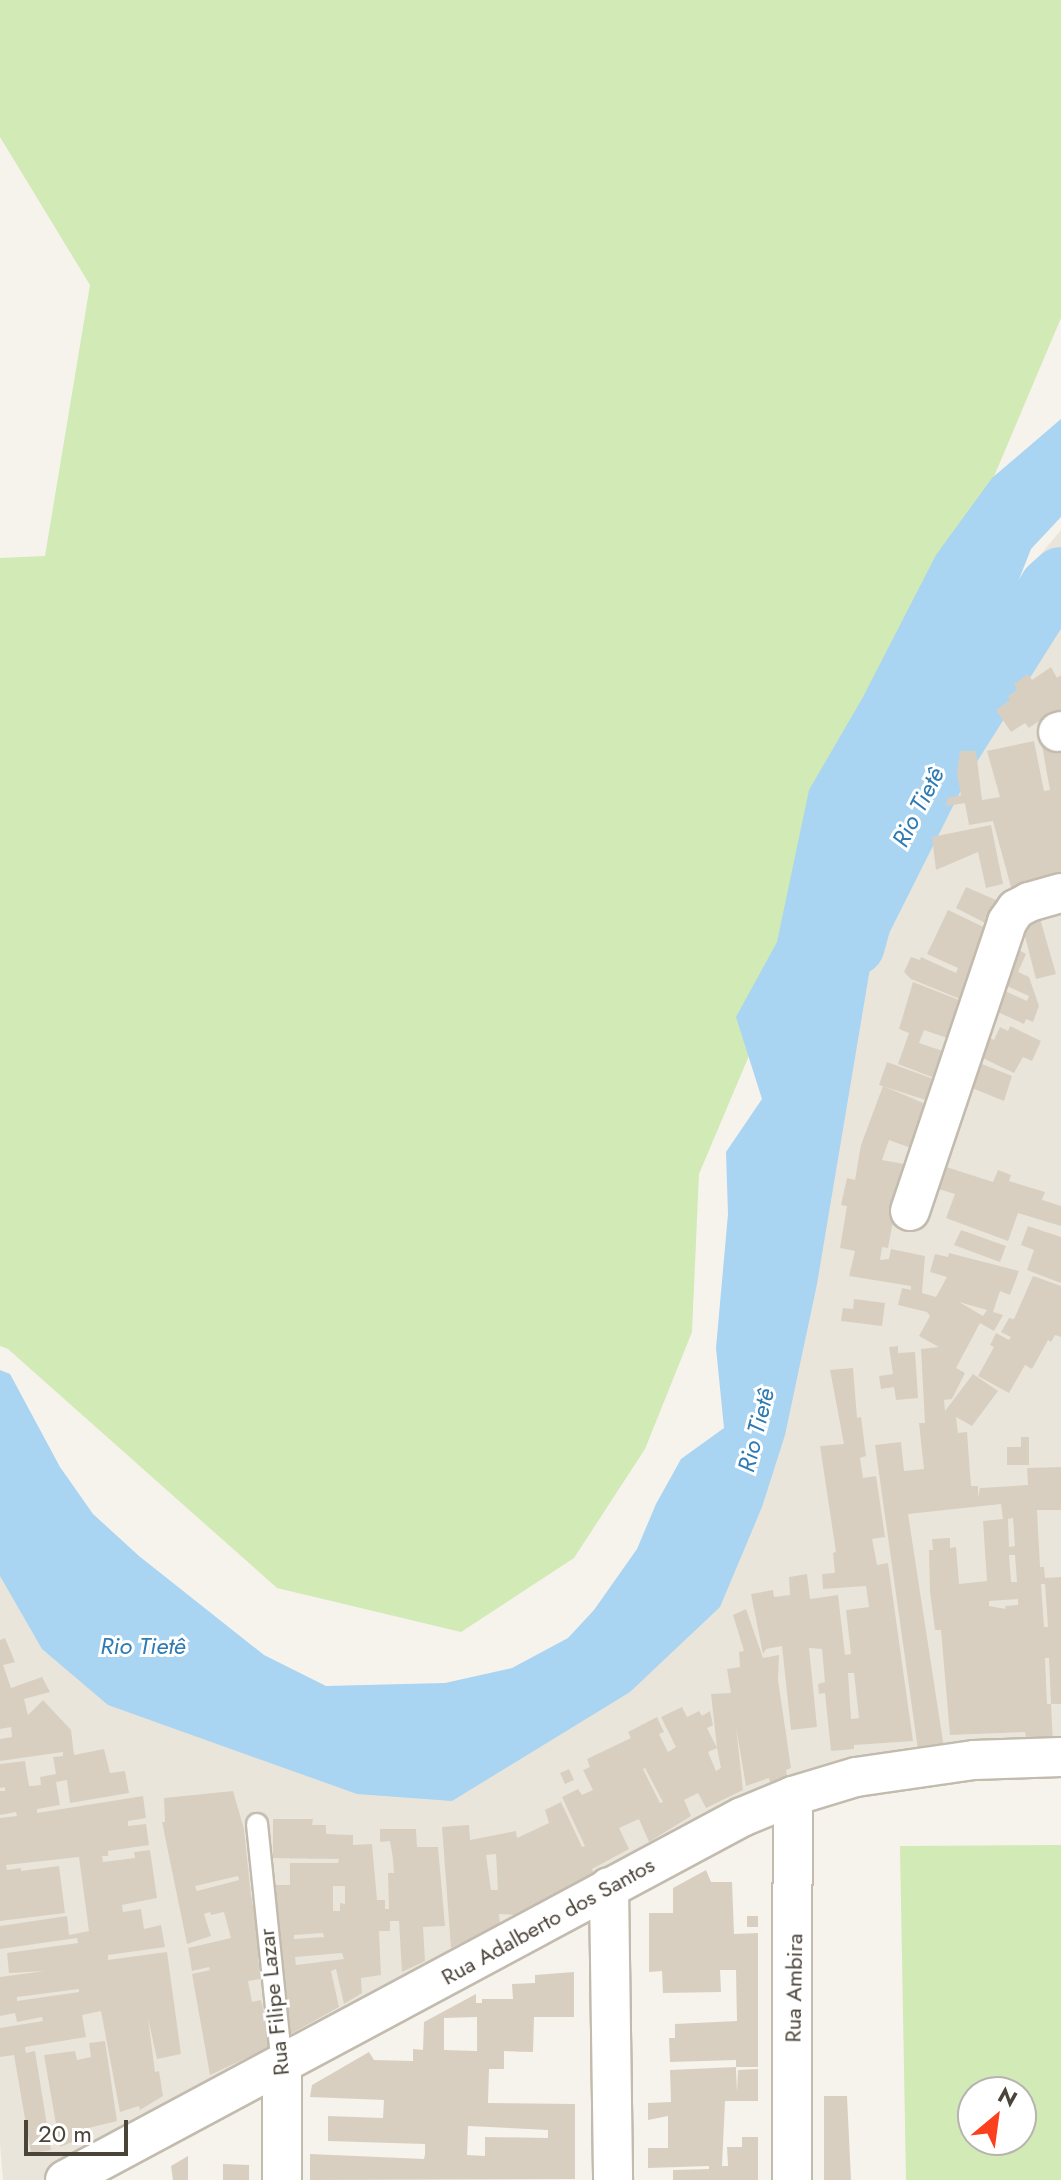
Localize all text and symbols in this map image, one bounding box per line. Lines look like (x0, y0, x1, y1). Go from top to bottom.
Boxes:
water label: Rio Tietê (886, 762, 950, 852)
water label: Rio Tietê (732, 1385, 780, 1475)
water label: Rio Tietê (100, 1632, 186, 1660)
street label: Rua Adalberto dos Santos (437, 1851, 659, 1991)
street label: Rua Filipe Lazar (253, 1927, 295, 2077)
street label: Rua Ambira (780, 1933, 808, 2043)
north arrow (957, 2076, 1037, 2156)
text: N (992, 2079, 1023, 2115)
scale bar (28, 2104, 132, 2154)
text: 20 m (38, 2116, 92, 2151)

